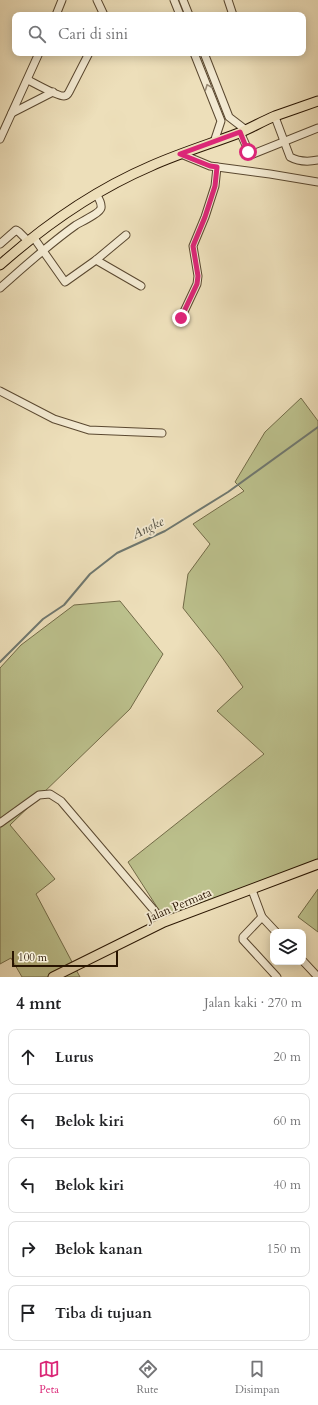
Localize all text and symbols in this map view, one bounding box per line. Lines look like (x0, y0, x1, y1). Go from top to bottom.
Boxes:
search box (12, 12, 306, 56)
icon: search (26, 23, 48, 45)
text: Cari di sini (58, 24, 128, 44)
one-way arrow (204, 84, 212, 91)
route start (239, 143, 257, 161)
route end (172, 309, 190, 327)
water label: Angke (128, 512, 168, 544)
street label: Jalan Permata (142, 884, 215, 927)
map controls (270, 929, 306, 965)
button: layers (270, 929, 306, 965)
scale bar (12, 949, 118, 968)
text: 100 m (18, 950, 47, 965)
text: 4 mnt (16, 992, 61, 1015)
text: Jalan kaki · 270 m (204, 994, 302, 1012)
icon: ahead (17, 1046, 39, 1068)
text: Lurus (55, 1047, 94, 1067)
text: 20 m (273, 1048, 301, 1066)
icon: left (17, 1110, 39, 1132)
text: Belok kiri (55, 1111, 124, 1131)
text: 60 m (273, 1112, 301, 1130)
icon: left (17, 1174, 39, 1196)
text: Belok kiri (55, 1175, 124, 1195)
text: 40 m (273, 1176, 301, 1194)
icon: right (17, 1238, 39, 1260)
text: Belok kanan (55, 1239, 143, 1259)
text: 150 m (267, 1240, 301, 1258)
icon: arrive (17, 1302, 39, 1324)
text: Tiba di tujuan (55, 1303, 152, 1323)
tab: Peta (38, 1358, 60, 1397)
tab: Rute (136, 1358, 159, 1397)
tab: Disimpan (235, 1358, 280, 1397)

